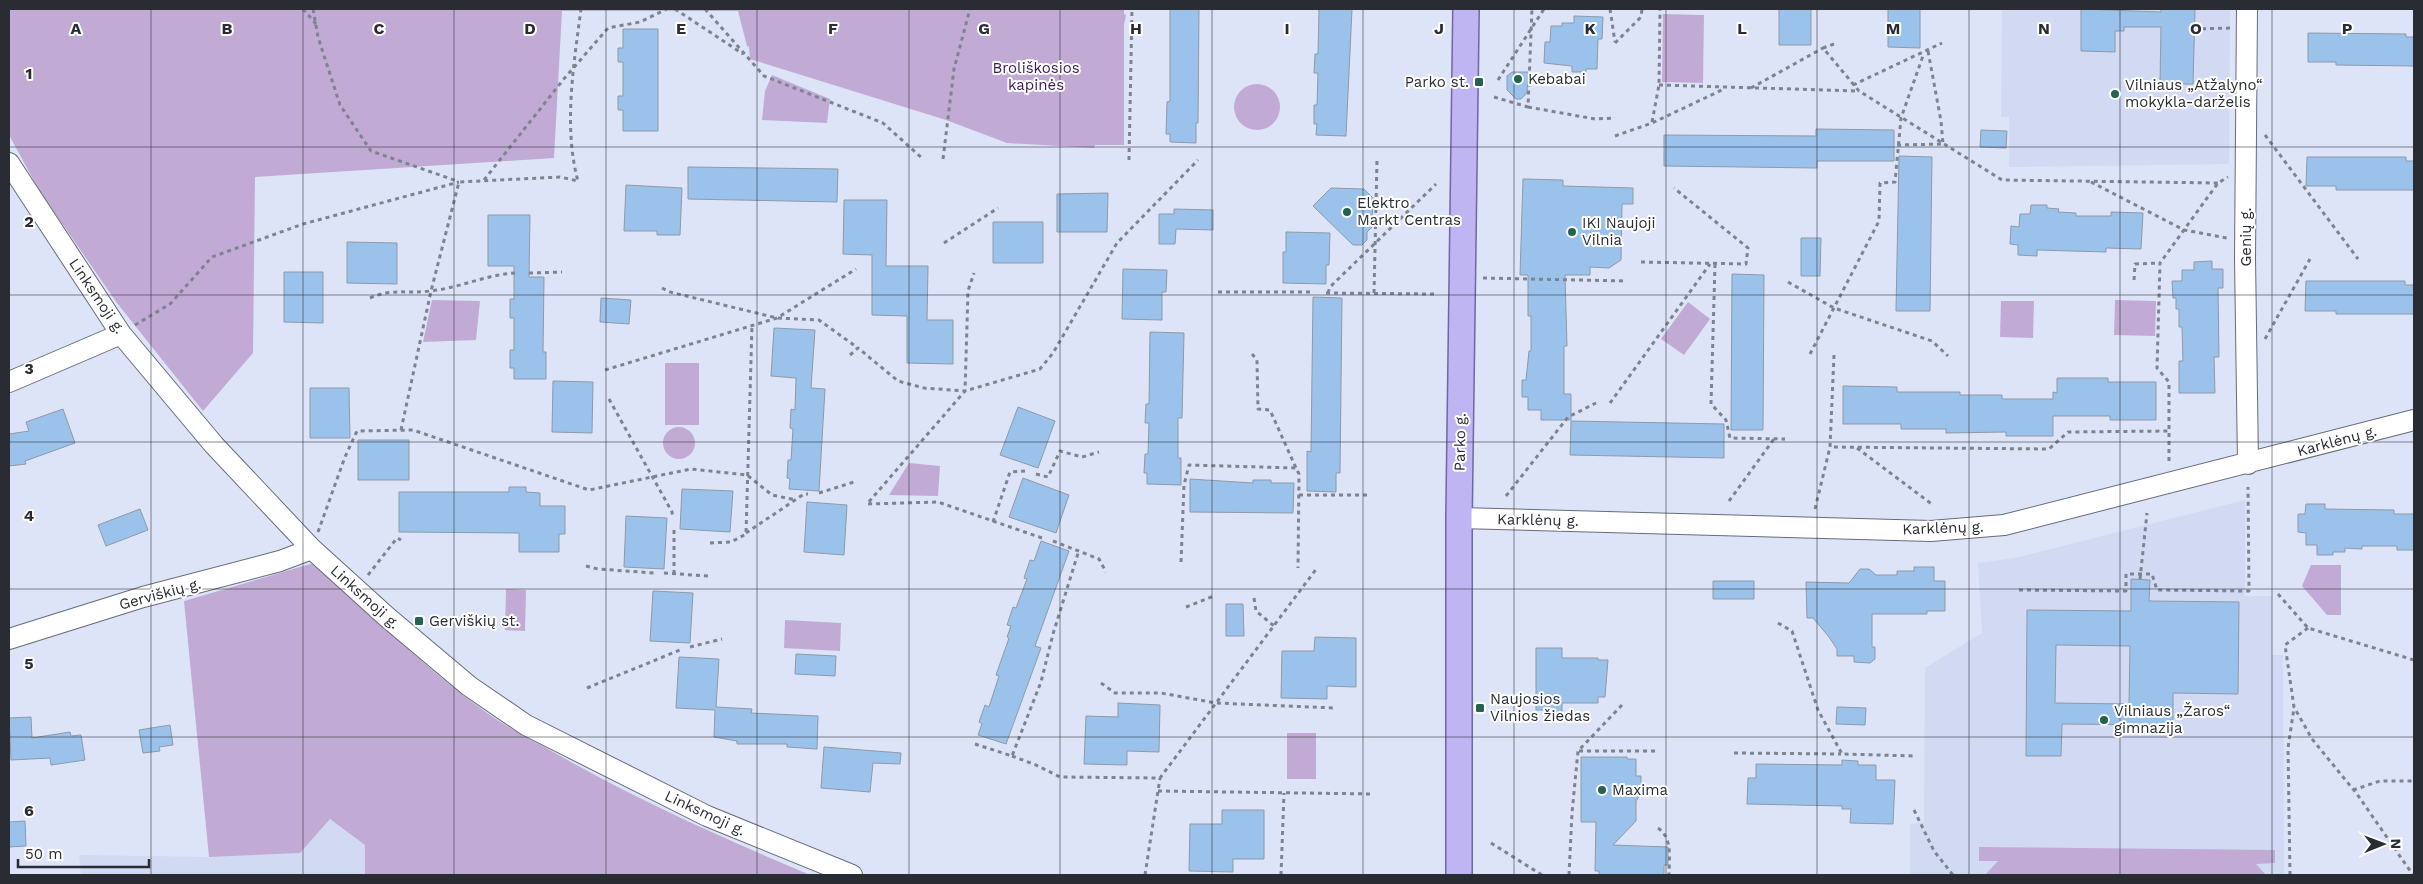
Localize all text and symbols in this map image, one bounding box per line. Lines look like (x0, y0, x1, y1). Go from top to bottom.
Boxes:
text: A (71, 19, 82, 38)
text: B (222, 19, 233, 38)
text: C (374, 19, 385, 38)
text: D (524, 19, 536, 38)
text: E (676, 19, 686, 38)
text: F (828, 19, 838, 38)
text: G (978, 19, 990, 38)
text: H (1130, 19, 1142, 38)
text: I (1284, 19, 1290, 38)
text: J (1434, 19, 1444, 38)
text: K (1584, 19, 1596, 38)
text: L (1737, 19, 1747, 38)
text: M (1886, 19, 1900, 38)
text: N (2038, 19, 2050, 38)
text: O (2190, 19, 2202, 38)
text: P (2342, 19, 2353, 38)
park label: Broliškosios kapinės (992, 59, 1080, 94)
text: 1 (26, 64, 32, 83)
place label: Kebabai (1528, 70, 1586, 88)
place label: Parko st. (1405, 73, 1469, 91)
marker: Kebabai (1512, 73, 1524, 85)
marker: Parko st. (1473, 76, 1485, 88)
place label: Vilniaus „Atžalyno“ mokykla-darželis (2125, 76, 2263, 111)
marker: Vilniaus „Atžalyno“ mokykla-darželis (2109, 88, 2121, 100)
place label: Elektro Markt Centras (1357, 194, 1461, 229)
marker: Elektro Markt Centras (1341, 206, 1353, 218)
street label: Genių g. (2237, 207, 2255, 267)
text: 2 (24, 212, 34, 231)
place label: IKI Naujoji Vilnia (1582, 214, 1655, 249)
marker: IKI Naujoji Vilnia (1566, 226, 1578, 238)
street label: Linksmoji g. (65, 255, 129, 337)
text: 3 (24, 359, 34, 378)
street label: Parko g. (1450, 413, 1470, 471)
street label: Karklėnų g. (2295, 422, 2379, 460)
text: 4 (24, 506, 34, 525)
street label: Karklėnų g. (1497, 510, 1579, 530)
street label: Karklėnų g. (1902, 518, 1984, 538)
street label: Linksmoji g. (327, 561, 403, 633)
street label: Gerviškių g. (117, 574, 203, 614)
place label: Gerviškių st. (429, 612, 519, 630)
marker: Gerviškių st. (413, 615, 425, 627)
text: 5 (24, 654, 34, 673)
place label: Naujosios Vilnios žiedas (1490, 690, 1590, 725)
marker: Naujosios Vilnios žiedas (1474, 702, 1486, 714)
place label: Vilniaus „Žaros“ gimnazija (2114, 702, 2230, 737)
marker: Vilniaus „Žaros“ gimnazija (2098, 714, 2110, 726)
place label: Maxima (1612, 781, 1668, 799)
marker: Maxima (1596, 784, 1608, 796)
street label: Linksmoji g. (662, 786, 748, 840)
text: 6 (24, 801, 34, 820)
north arrow (2358, 819, 2408, 869)
scale bar (18, 836, 149, 868)
text: N (2388, 838, 2404, 849)
text: 50 m (25, 845, 62, 863)

